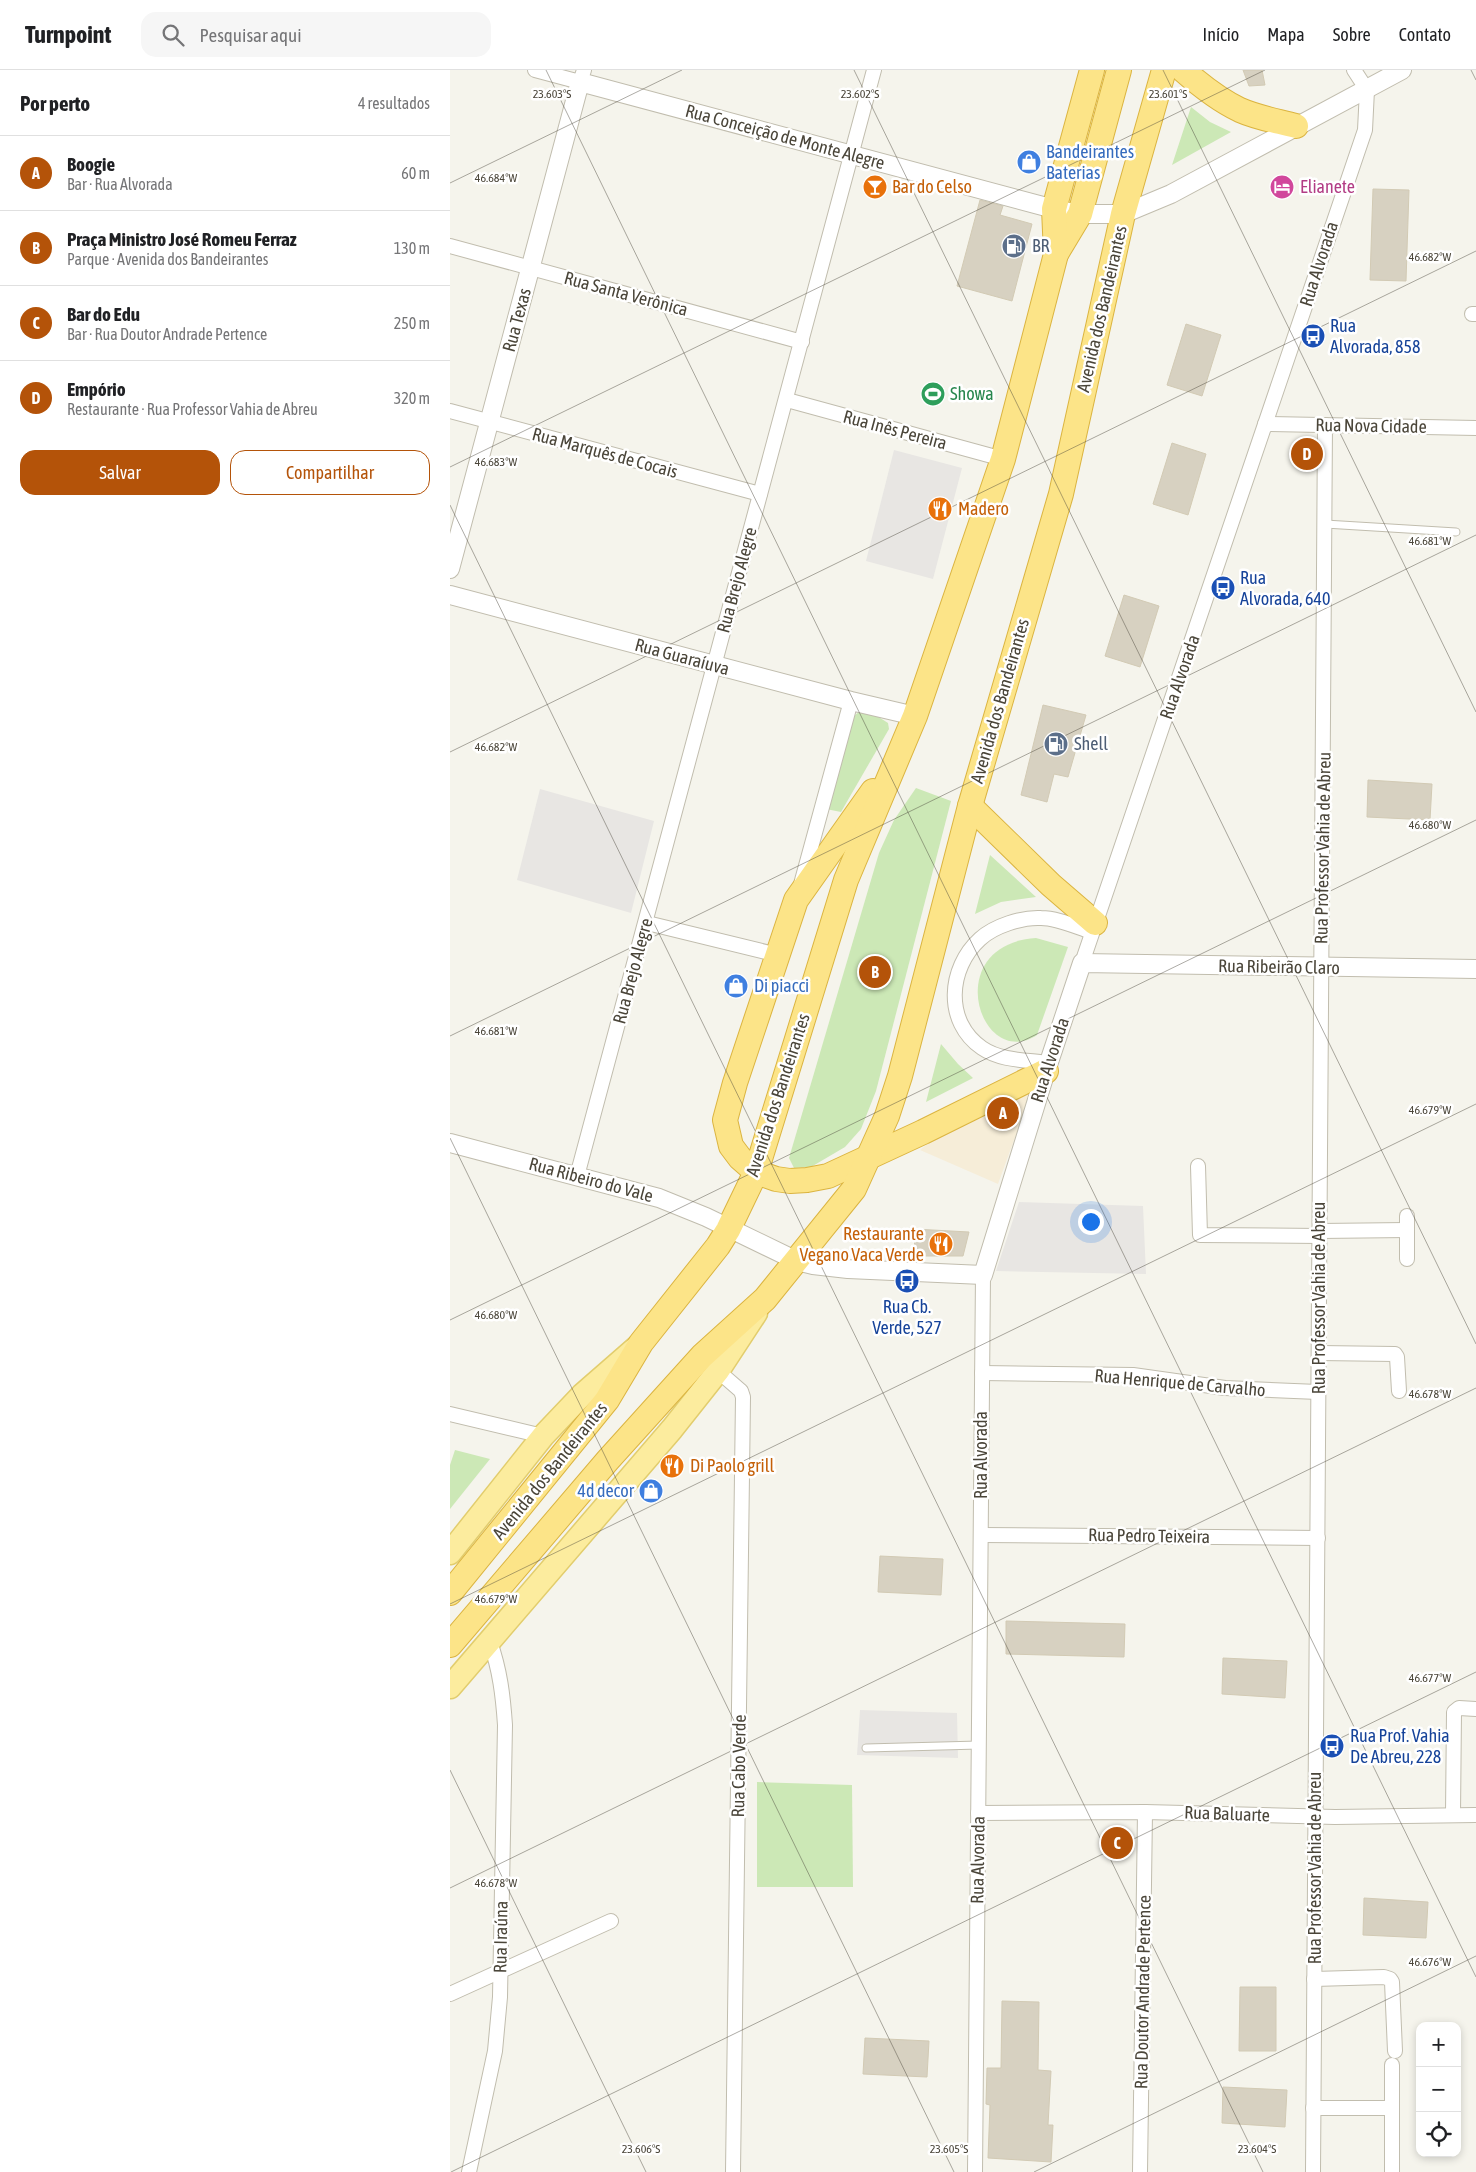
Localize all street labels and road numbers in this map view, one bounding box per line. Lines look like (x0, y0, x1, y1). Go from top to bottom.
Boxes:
street label: Rua Conceição de Monte Alegre (683, 100, 887, 173)
street label: Rua Alvorada (1295, 219, 1342, 309)
street label: Avenida dos Bandeirantes (1072, 224, 1131, 394)
street label: Rua Santa Verônica (562, 267, 690, 320)
street label: Rua Texas (498, 286, 535, 354)
street label: Rua Inês Pereira (841, 406, 949, 453)
street label: Rua Nova Cidade (1315, 414, 1427, 437)
street label: Rua Marquês de Cocais (530, 423, 680, 482)
street label: Rua Brejo Alegre (712, 525, 761, 635)
street label: Avenida dos Bandeirantes (966, 616, 1033, 786)
street label: Rua Alvorada (1155, 632, 1204, 722)
street label: Rua Guaraíuva (633, 634, 732, 679)
street label: Rua Professor Vahia de Abreu (1310, 752, 1335, 944)
street label: Rua Brejo Alegre (608, 916, 657, 1026)
street label: Rua Ribeirão Claro (1218, 955, 1340, 978)
street label: Avenida dos Bandeirantes (741, 1011, 814, 1179)
street label: Rua Alvorada (1026, 1015, 1073, 1105)
street label: Rua Ribeiro do Vale (527, 1153, 655, 1206)
street label: Rua Professor Vahia de Abreu (1308, 1202, 1329, 1394)
street label: Rua Henrique de Carvalho (1094, 1365, 1266, 1400)
street label: Avenida dos Bandeirantes (488, 1398, 611, 1543)
street label: Rua Alvorada (970, 1411, 991, 1499)
street label: Rua Pedro Teixeira (1088, 1524, 1210, 1547)
street label: Rua Cabo Verde (727, 1714, 750, 1818)
street label: Rua Professor Vahia de Abreu (1304, 1772, 1325, 1964)
street label: Rua Baluarte (1184, 1802, 1270, 1825)
street label: Rua Alvorada (966, 1816, 989, 1904)
street label: Rua Doutor Andrade Pertence (1130, 1895, 1155, 2089)
street label: Rua Iraúna (489, 1901, 512, 1973)

